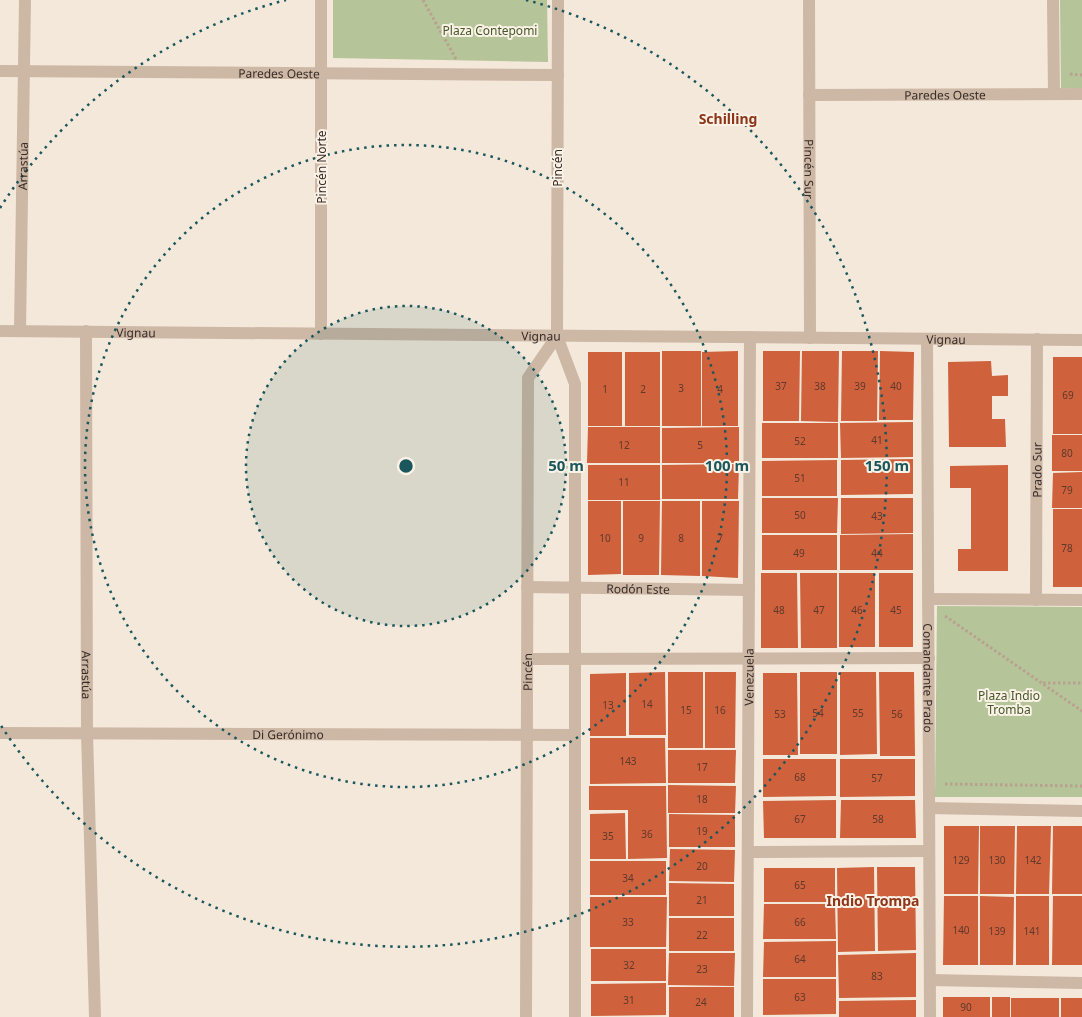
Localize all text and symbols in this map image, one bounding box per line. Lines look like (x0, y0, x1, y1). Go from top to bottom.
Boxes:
park label: Plaza Contepomi (443, 22, 537, 39)
street label: Paredes Oeste (238, 64, 320, 82)
street label: Paredes Oeste (904, 86, 986, 103)
district label: Schilling (699, 109, 757, 128)
street label: Pincén Norte (313, 130, 330, 204)
street label: Pincén Sur (801, 139, 818, 199)
street label: Arrastúa (14, 142, 31, 190)
street label: Pincén (549, 149, 566, 187)
street label: Vignau (116, 323, 156, 341)
street label: Vignau (521, 327, 561, 344)
street label: Vignau (926, 330, 966, 348)
house number: 37 (775, 379, 787, 393)
house number: 38 (814, 379, 826, 393)
house number: 39 (854, 379, 866, 393)
house number: 40 (890, 379, 902, 393)
house number: 3 (678, 381, 684, 395)
house number: 1 (602, 382, 608, 396)
house number: 2 (640, 382, 646, 396)
house number: 4 (717, 382, 723, 396)
house number: 69 (1062, 388, 1074, 402)
house number: 41 (871, 433, 883, 447)
house number: 52 (794, 434, 806, 448)
house number: 12 (618, 438, 630, 452)
house number: 5 (697, 438, 703, 452)
street label: Prado Sur (1028, 442, 1045, 498)
house number: 80 (1061, 446, 1073, 460)
text: 50 m (548, 455, 584, 475)
text: 100 m (705, 455, 749, 475)
text: 150 m (865, 455, 909, 475)
centre of rings (397, 457, 415, 475)
house number: 51 (794, 471, 806, 485)
house number: 11 (618, 475, 630, 489)
house number: 79 (1061, 483, 1073, 497)
house number: 50 (794, 508, 806, 522)
house number: 43 (871, 509, 883, 523)
house number: 10 (599, 531, 611, 545)
house number: 9 (638, 531, 644, 545)
house number: 8 (678, 531, 684, 545)
house number: 7 (717, 531, 723, 545)
house number: 78 (1061, 541, 1073, 555)
house number: 49 (793, 546, 805, 560)
house number: 44 (871, 546, 883, 560)
street label: Rodón Este (606, 580, 670, 597)
house number: 48 (773, 603, 785, 617)
house number: 47 (813, 603, 825, 617)
house number: 46 (851, 603, 863, 617)
house number: 45 (890, 603, 902, 617)
street label: Comandante Prado (920, 623, 937, 733)
street label: Venezuela (740, 648, 757, 706)
street label: Arrastúa (78, 651, 95, 699)
street label: Pincén (519, 653, 536, 691)
park label: Plaza Indio Tromba (978, 687, 1040, 718)
house number: 14 (641, 697, 653, 711)
house number: 13 (602, 698, 614, 712)
house number: 15 (680, 703, 692, 717)
house number: 16 (714, 703, 726, 717)
house number: 54 (812, 706, 824, 720)
house number: 55 (852, 706, 864, 720)
house number: 53 (774, 707, 786, 721)
house number: 56 (891, 707, 903, 721)
street label: Di Gerónimo (252, 725, 324, 743)
house number: 143 (619, 754, 637, 768)
house number: 17 (696, 760, 708, 774)
house number: 68 (794, 770, 806, 784)
house number: 57 (871, 771, 883, 785)
house number: 18 (696, 792, 708, 806)
house number: 67 (794, 812, 806, 826)
house number: 58 (872, 812, 884, 826)
house number: 19 (696, 824, 708, 838)
house number: 36 (641, 827, 653, 841)
house number: 35 (602, 829, 614, 843)
house number: 129 (952, 853, 970, 867)
house number: 130 (988, 853, 1006, 867)
house number: 142 (1024, 853, 1042, 867)
house number: 20 (696, 859, 708, 873)
house number: 34 (622, 871, 634, 885)
house number: 65 (794, 878, 806, 892)
district label: Indio Trompa (827, 891, 919, 910)
house number: 21 (696, 893, 708, 907)
house number: 33 (622, 915, 634, 929)
house number: 66 (794, 915, 806, 929)
house number: 140 (952, 923, 970, 937)
house number: 139 (988, 924, 1006, 938)
house number: 141 (1023, 924, 1041, 938)
house number: 22 (696, 928, 708, 942)
house number: 64 (794, 952, 806, 966)
house number: 32 (623, 958, 635, 972)
house number: 23 (696, 962, 708, 976)
house number: 83 (871, 969, 883, 983)
house number: 63 (794, 990, 806, 1004)
house number: 31 (623, 993, 635, 1007)
house number: 24 (695, 995, 707, 1009)
house number: 90 (960, 1000, 972, 1014)

